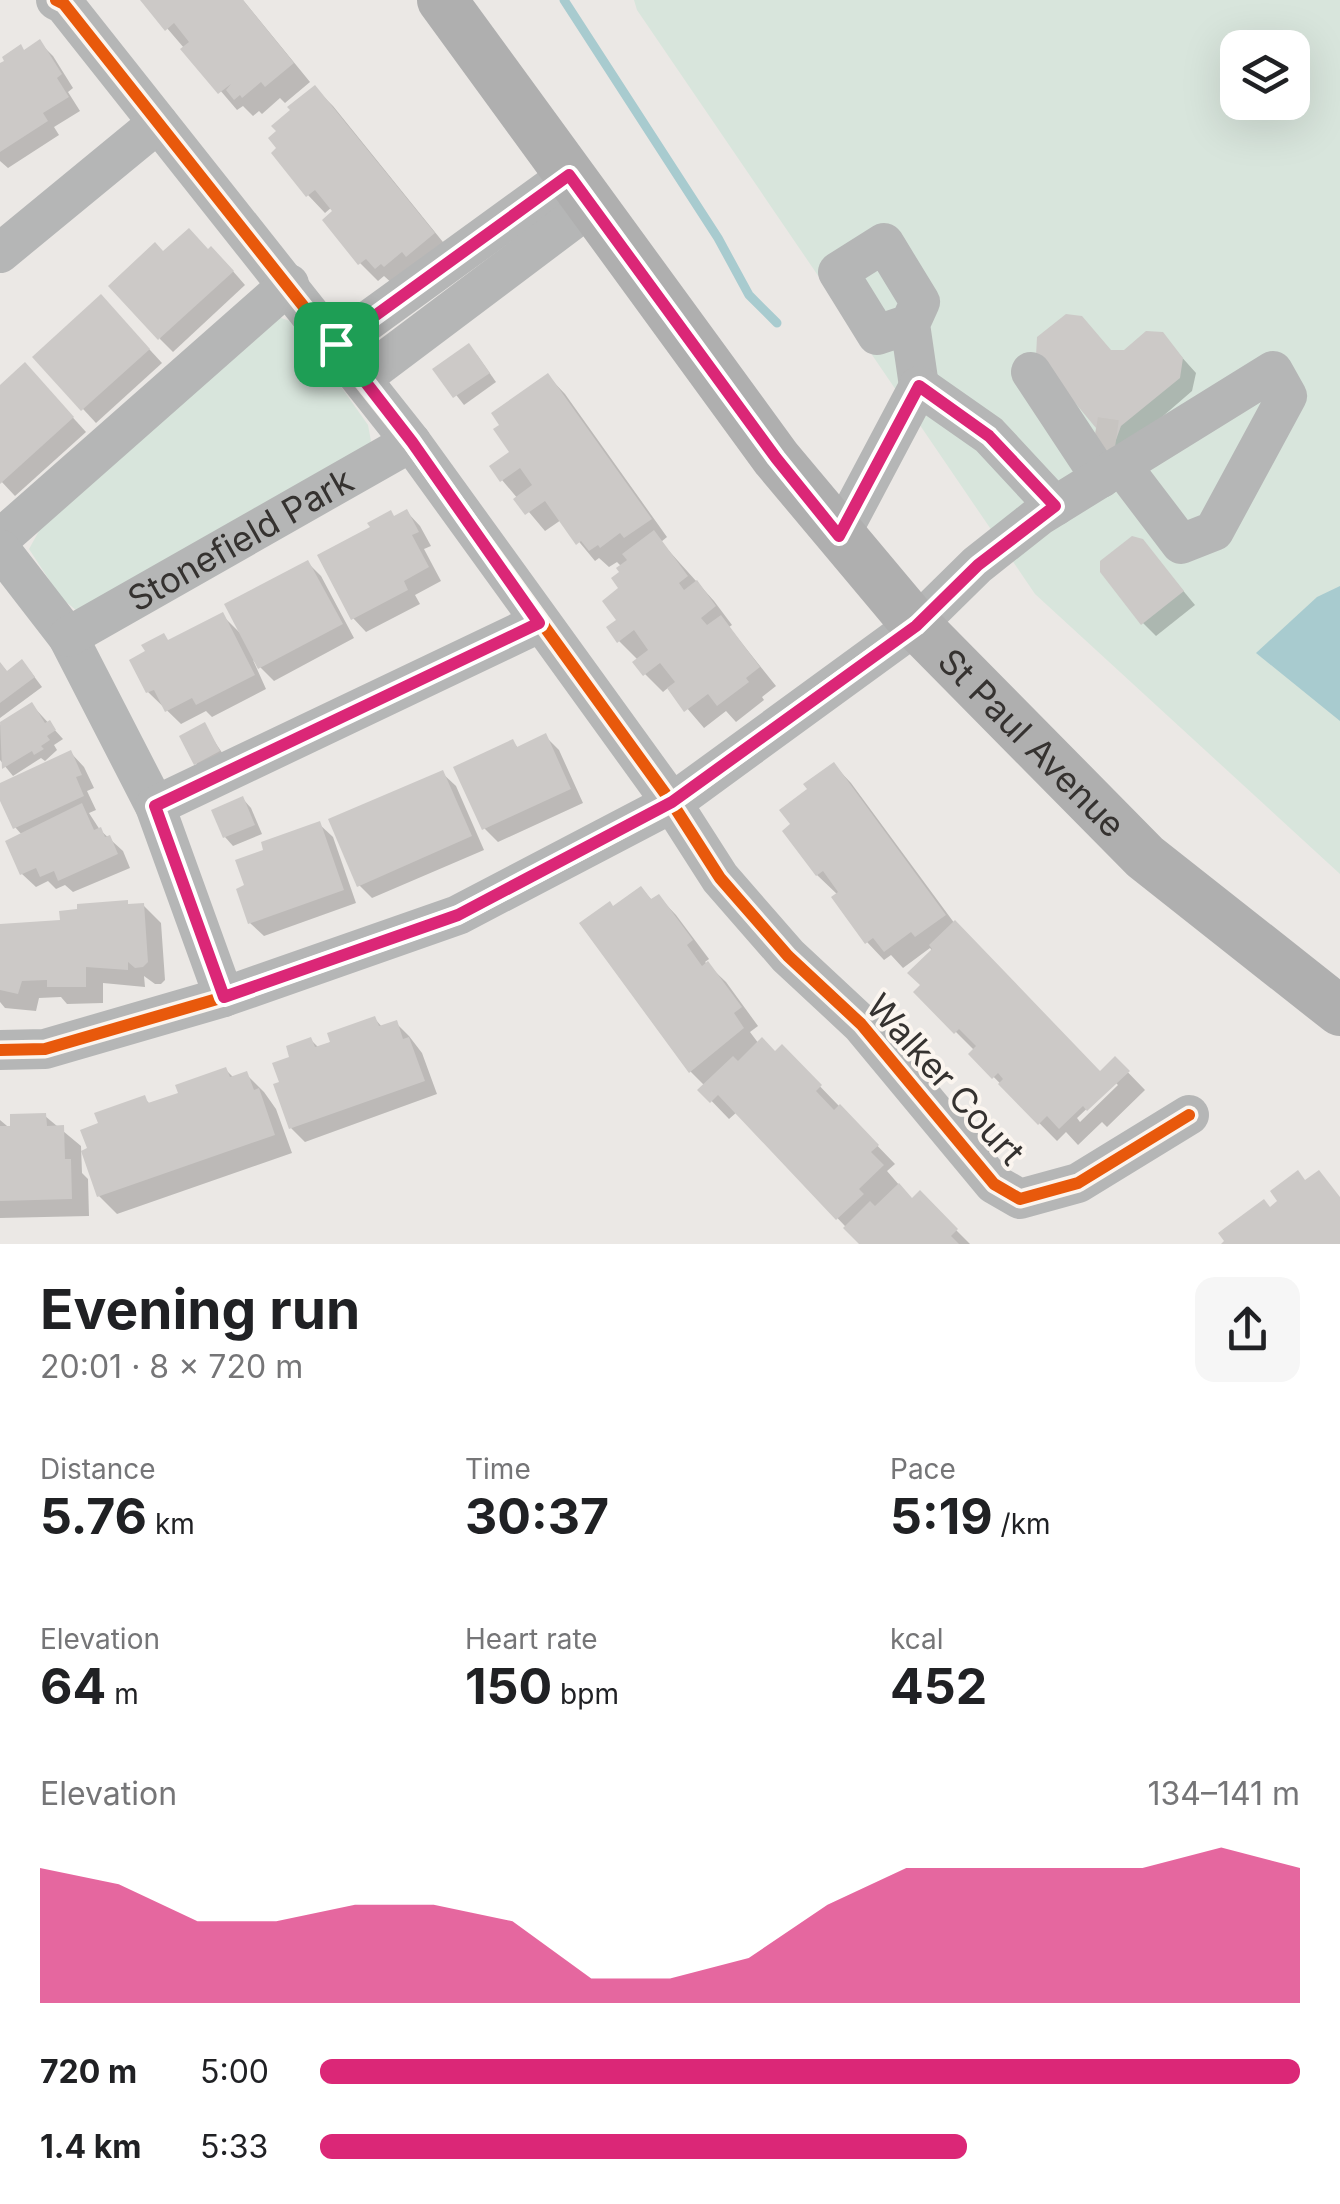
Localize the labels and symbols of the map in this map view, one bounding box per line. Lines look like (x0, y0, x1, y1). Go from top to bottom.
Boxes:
pin (294, 302, 379, 387)
street label: Stonefield Park (120, 459, 360, 620)
street label: St Paul Avenue (930, 640, 1134, 846)
street label: Walker Court (858, 985, 1034, 1173)

